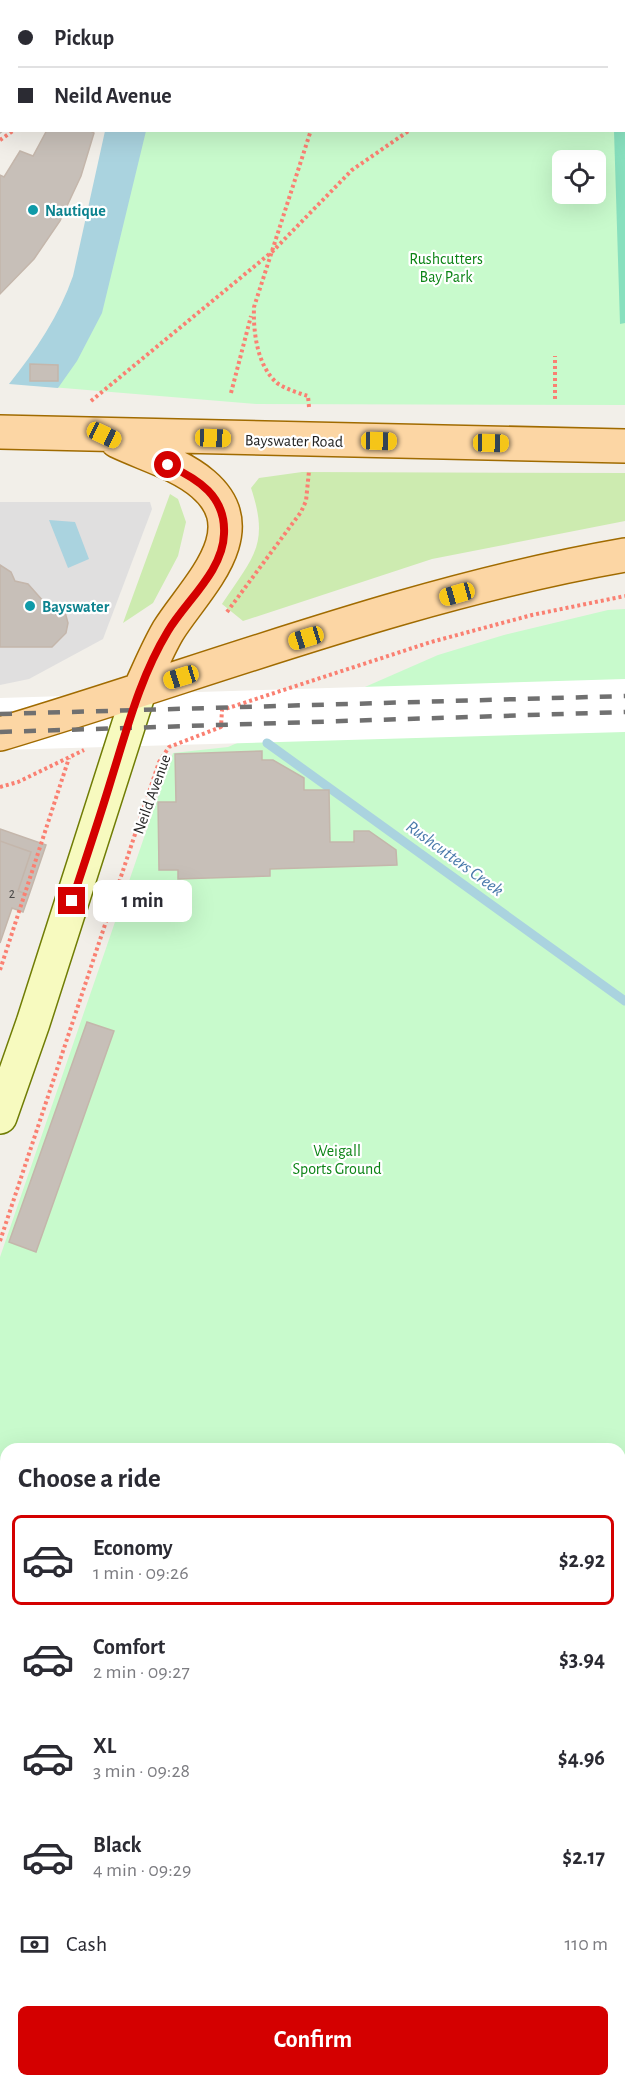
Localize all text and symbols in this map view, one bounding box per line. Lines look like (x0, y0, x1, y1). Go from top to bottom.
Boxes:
text: Pickup (54, 27, 114, 49)
text: Neild Avenue (54, 85, 172, 107)
map controls (552, 150, 606, 204)
button: locate (552, 150, 606, 204)
marker: Nautique (26, 203, 40, 217)
place label: Nautique (45, 203, 106, 219)
park label: Rushcutters Bay Park (409, 251, 483, 286)
car (84, 419, 124, 451)
car (195, 428, 231, 448)
street label: Bayswater Road (245, 432, 343, 451)
car (361, 432, 397, 450)
car (473, 434, 509, 452)
route start (154, 451, 181, 478)
car (437, 580, 477, 608)
marker: Bayswater (23, 599, 37, 613)
place label: Bayswater (42, 599, 110, 616)
car (286, 624, 326, 652)
car (161, 663, 201, 691)
street label: Neild Avenue (130, 752, 174, 836)
water label: Rushcutters Creek (402, 818, 506, 900)
callout: 1 min (93, 880, 192, 922)
house number: 2 (9, 887, 15, 901)
route end (58, 887, 85, 914)
text: 1 min (121, 891, 164, 911)
park label: Weigall Sports Ground (292, 1143, 382, 1177)
text: Choose a ride (18, 1465, 161, 1492)
icon: car (21, 1533, 75, 1587)
text: Economy (93, 1537, 173, 1559)
text: $2.92 (559, 1549, 605, 1571)
text: 1 min · 09:26 (93, 1563, 189, 1583)
icon: car (21, 1632, 75, 1686)
text: Comfort (93, 1636, 165, 1658)
text: $3.94 (559, 1648, 605, 1670)
text: 2 min · 09:27 (93, 1662, 190, 1682)
icon: car (21, 1731, 75, 1785)
text: XL (93, 1735, 116, 1757)
text: $4.96 (558, 1747, 605, 1769)
text: 3 min · 09:28 (93, 1761, 190, 1781)
icon: car (21, 1830, 75, 1884)
text: Black (93, 1834, 141, 1856)
text: $2.17 (562, 1846, 605, 1868)
text: 4 min · 09:29 (93, 1860, 191, 1880)
icon: cash (18, 1928, 51, 1961)
text: Cash (66, 1933, 107, 1955)
text: 110 m (564, 1934, 608, 1954)
button: Confirm (18, 2006, 608, 2075)

